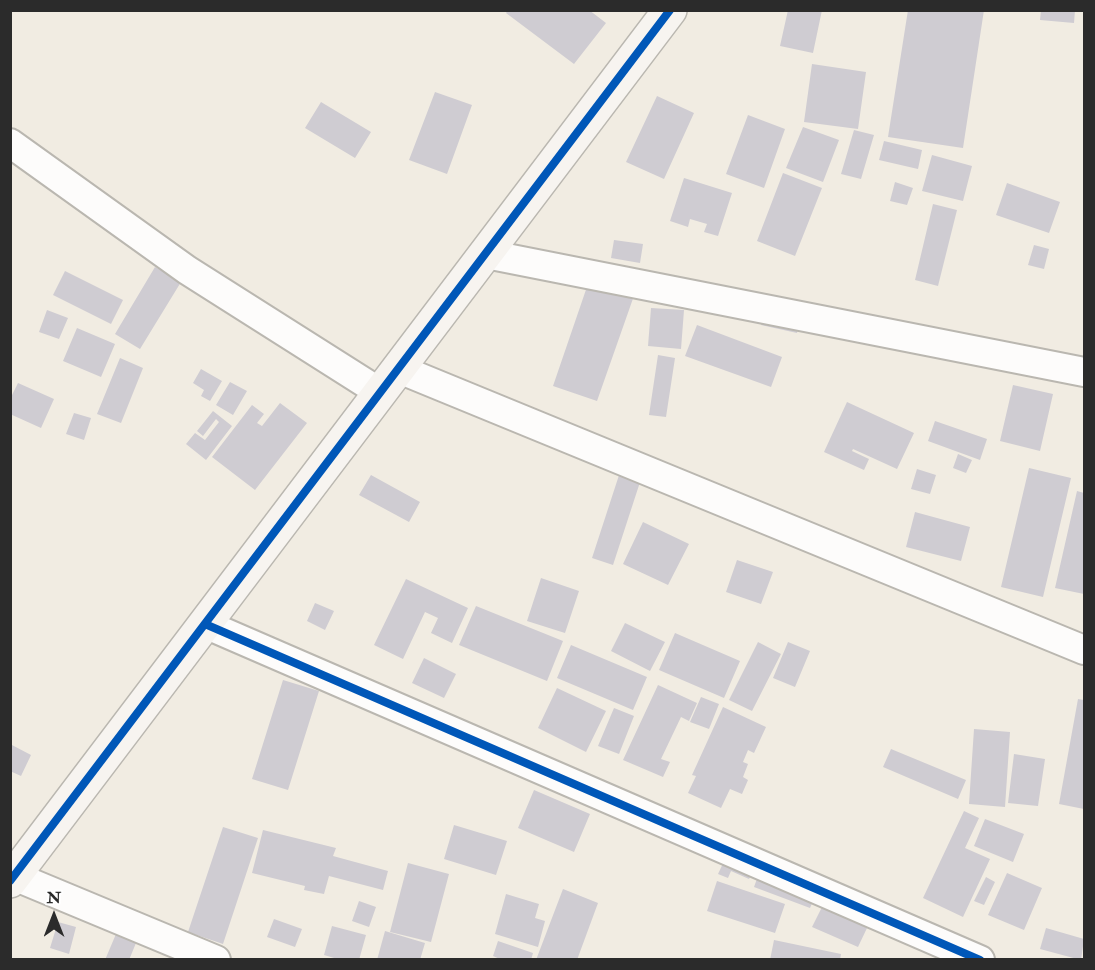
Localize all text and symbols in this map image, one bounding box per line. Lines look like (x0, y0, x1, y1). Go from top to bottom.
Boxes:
north arrow (24, 886, 84, 946)
text: N (47, 888, 61, 908)

